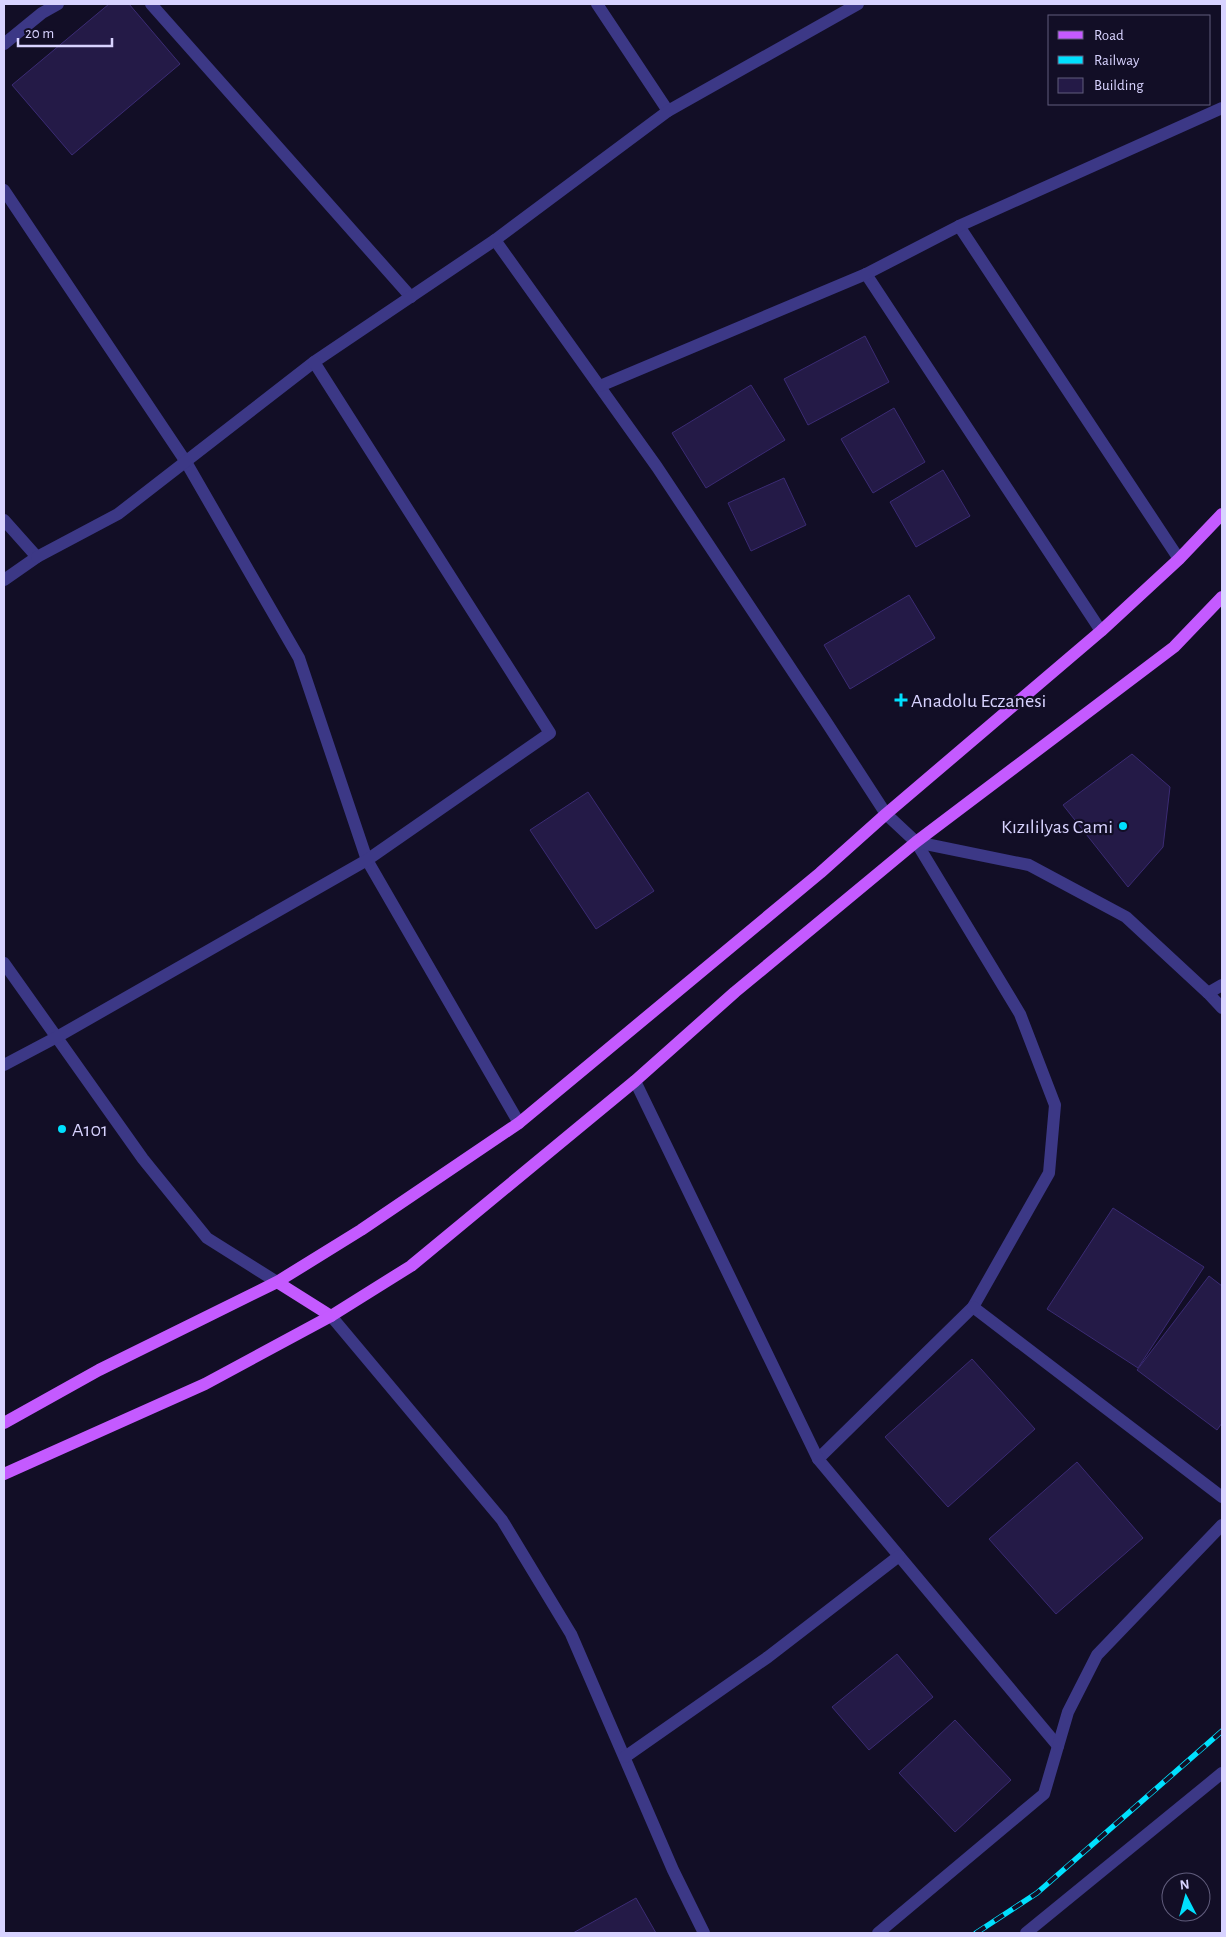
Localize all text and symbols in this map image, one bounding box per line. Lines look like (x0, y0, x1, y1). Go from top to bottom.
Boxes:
scale bar (18, 15, 111, 47)
legend (1048, 15, 1211, 105)
text: 20 m (25, 26, 54, 41)
text: Road (1094, 28, 1124, 43)
text: Railway (1094, 53, 1140, 68)
text: Building (1094, 78, 1144, 93)
place label: Anadolu Eczanesi (911, 691, 1046, 711)
marker: Anadolu Eczanesi (895, 694, 907, 706)
place label: Kızılilyas Cami (1001, 817, 1113, 837)
marker: Kızılilyas Cami (1117, 820, 1129, 832)
place label: A101 (72, 1120, 108, 1140)
marker: A101 (56, 1123, 68, 1135)
north arrow (1161, 1872, 1211, 1922)
text: N (1179, 1878, 1190, 1893)

